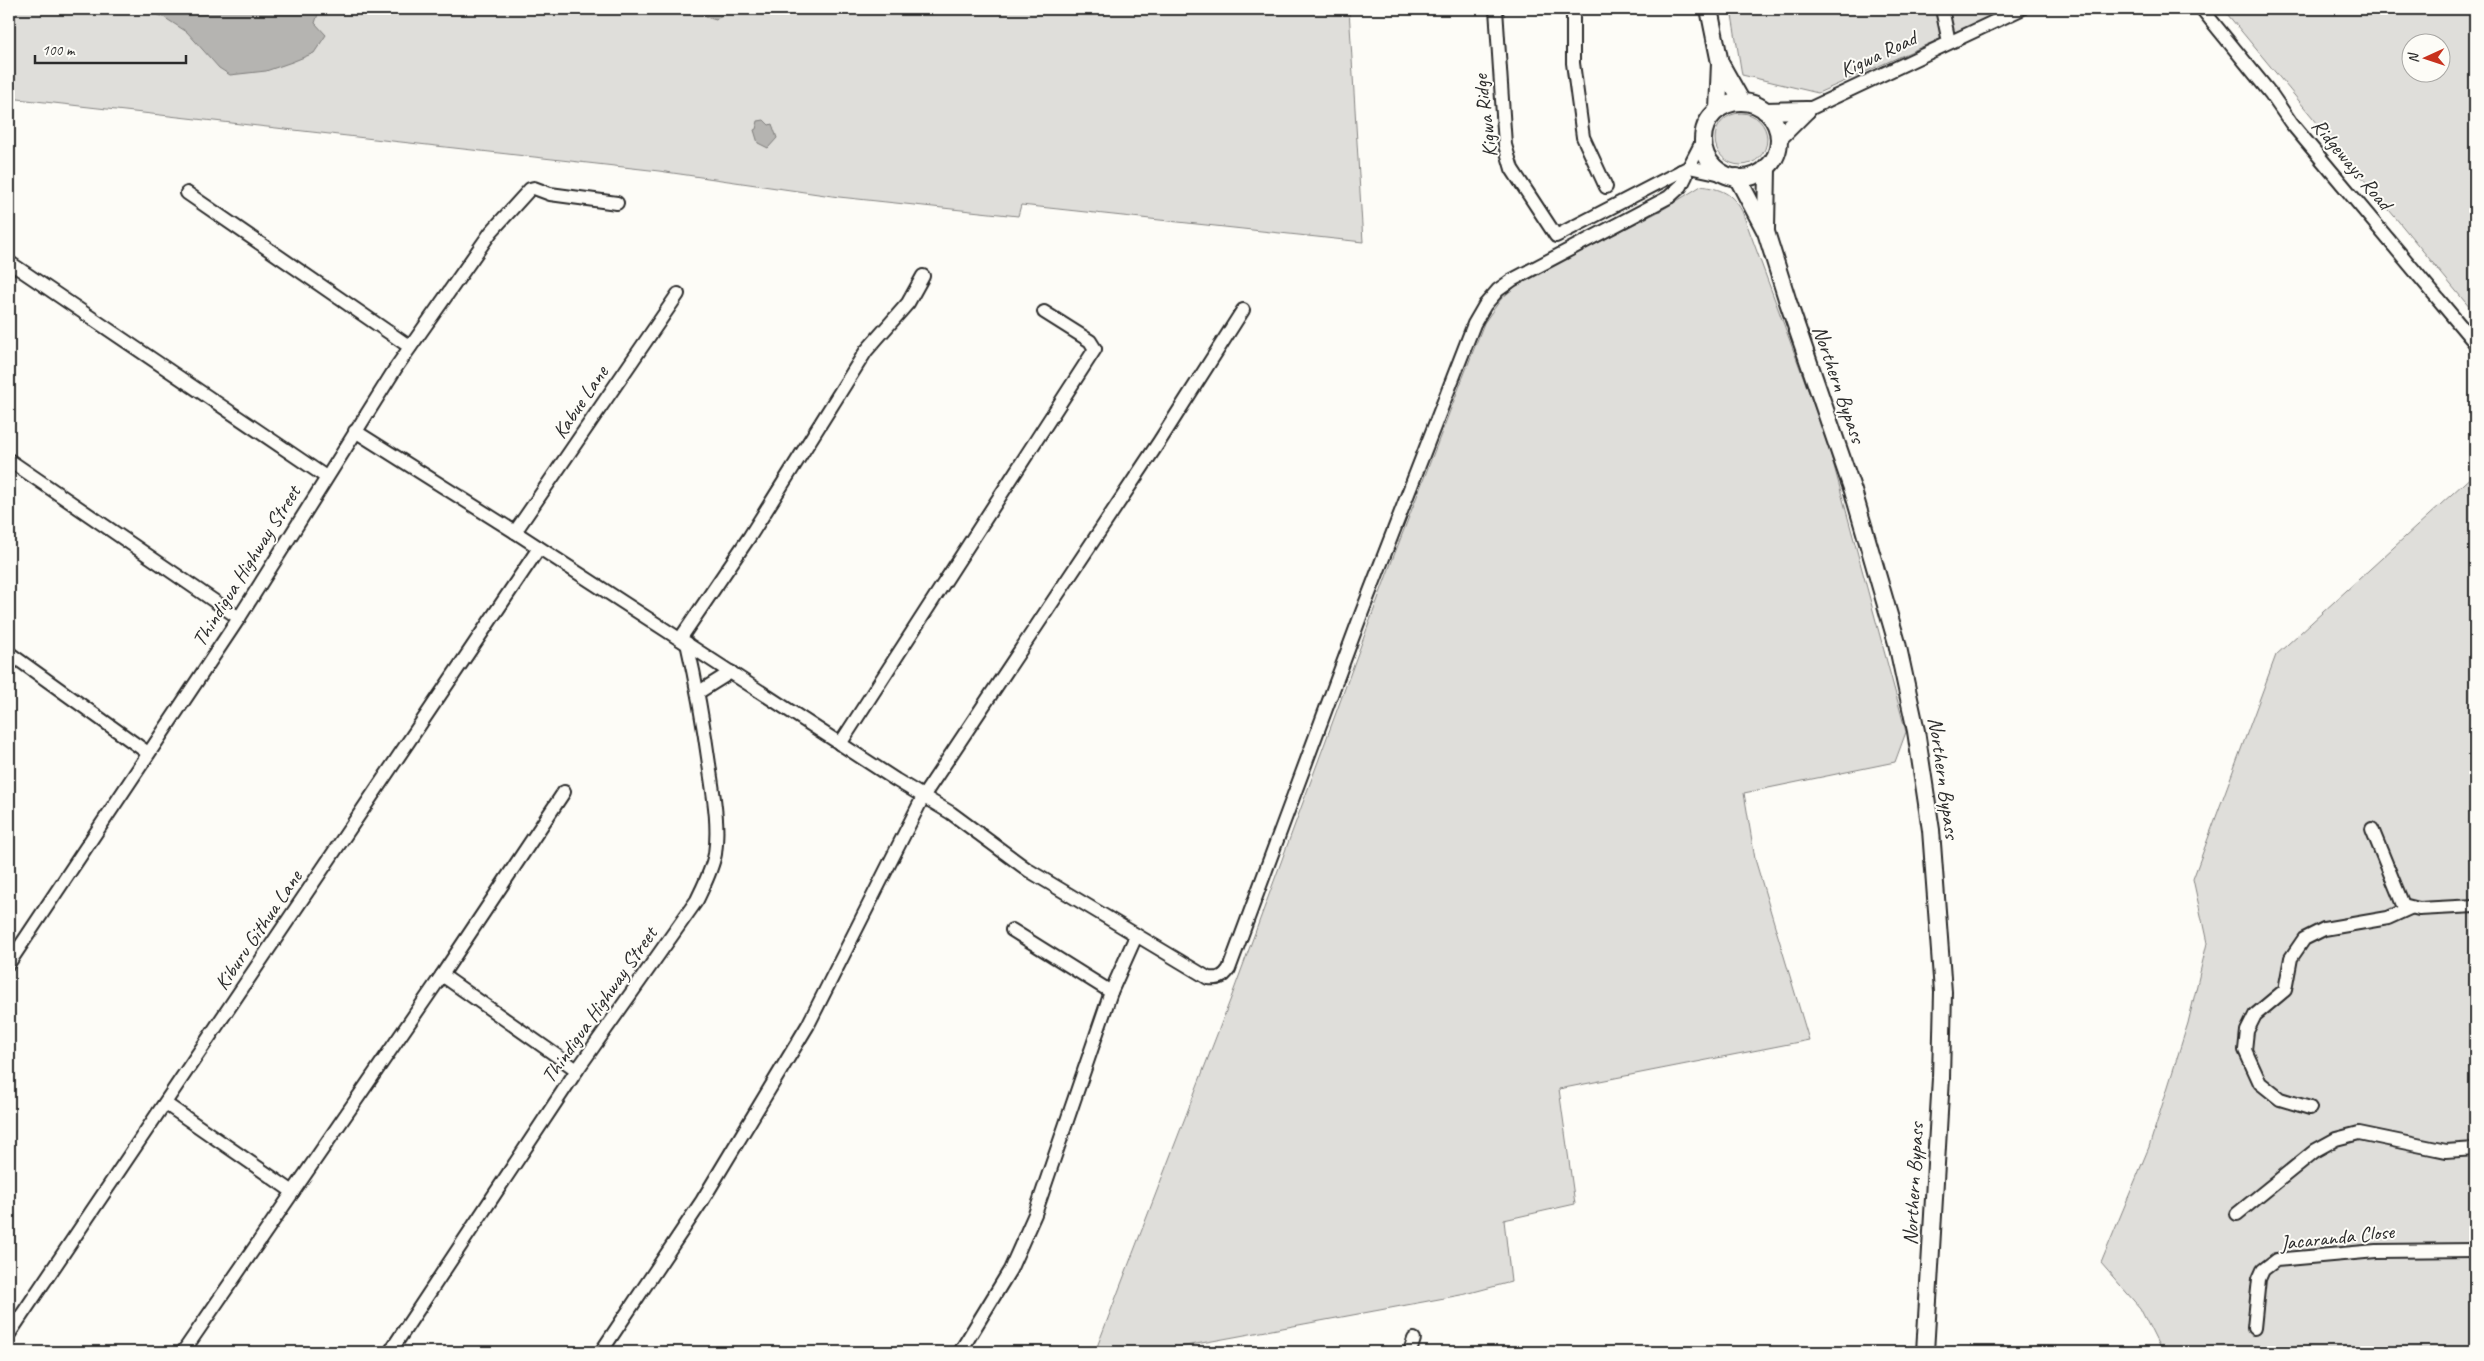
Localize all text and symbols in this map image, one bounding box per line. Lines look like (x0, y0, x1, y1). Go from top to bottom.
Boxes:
street label: Kigwa Road (1835, 24, 1923, 83)
scale bar (35, 32, 186, 64)
north arrow (2402, 32, 2452, 82)
text: 100 m (42, 41, 76, 60)
text: N (2405, 52, 2422, 63)
street label: Kigwa Ridge (1467, 71, 1503, 159)
street label: Ridgeways Road (2306, 113, 2400, 217)
street label: Northern Bypass (1807, 322, 1872, 448)
street label: Kabue Lane (546, 360, 614, 443)
street label: Thindigua Highway Street (186, 479, 307, 651)
street label: Northern Bypass (1923, 716, 1966, 842)
street label: Kiburu Githua Lane (208, 864, 308, 995)
street label: Thindigua Highway Street (535, 920, 664, 1088)
street label: Northern Bypass (1897, 1120, 1929, 1246)
street label: Jacaranda Close (2278, 1218, 2396, 1256)

